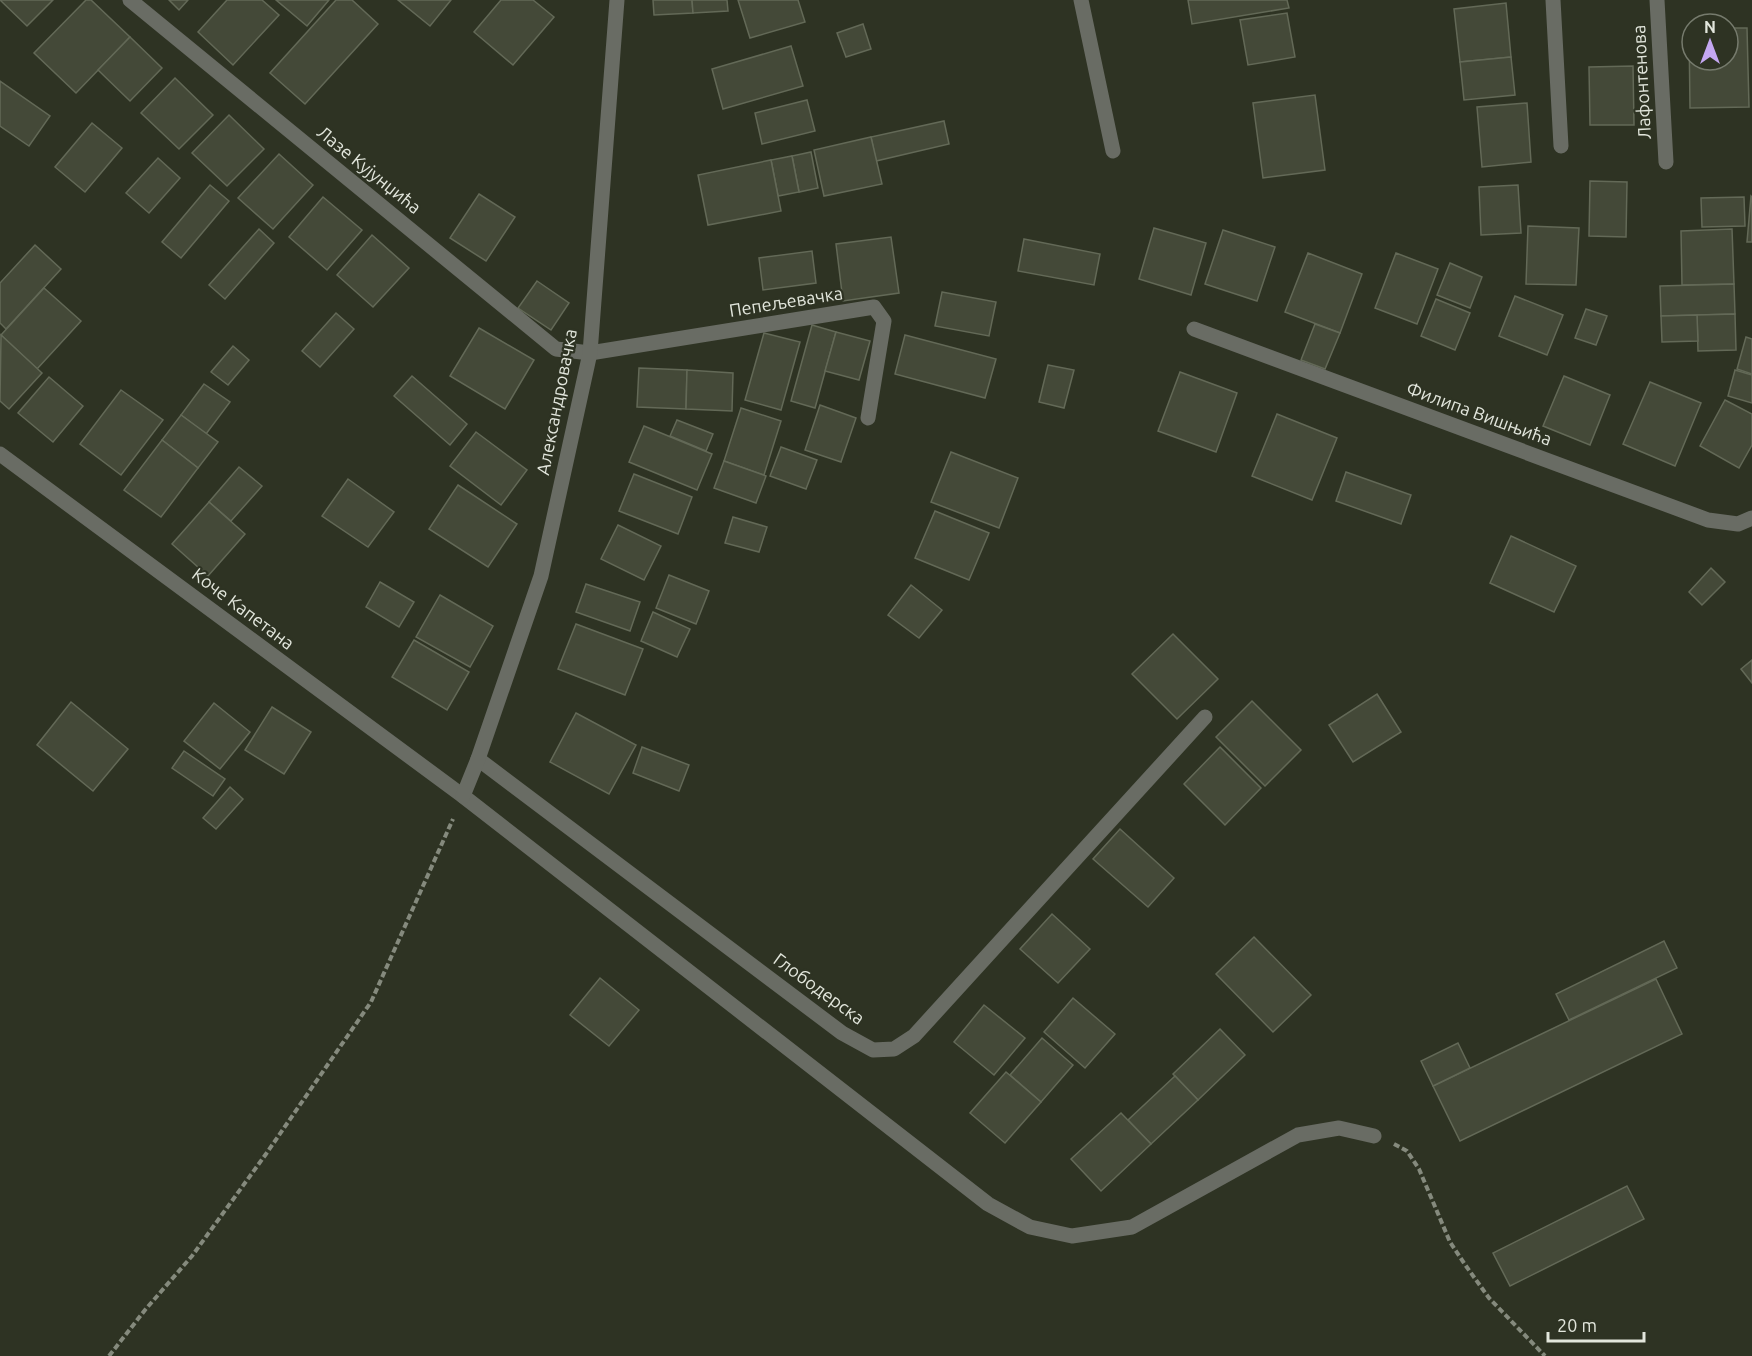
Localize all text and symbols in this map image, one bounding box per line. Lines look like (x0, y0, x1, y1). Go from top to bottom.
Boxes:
north arrow (1680, 12, 1740, 72)
text: N (1704, 18, 1716, 36)
street label: Лафонтенова (1628, 24, 1654, 140)
street label: Лазе Кујунџића (314, 121, 425, 217)
street label: Пепељевачка (727, 282, 844, 320)
street label: Александровачка (532, 327, 580, 477)
street label: Филипа Вишњића (1404, 377, 1555, 449)
street label: Коче Капетана (189, 563, 298, 653)
street label: Глободерска (770, 949, 869, 1028)
scale bar (1548, 1305, 1644, 1343)
text: 20 m (1557, 1315, 1597, 1335)

